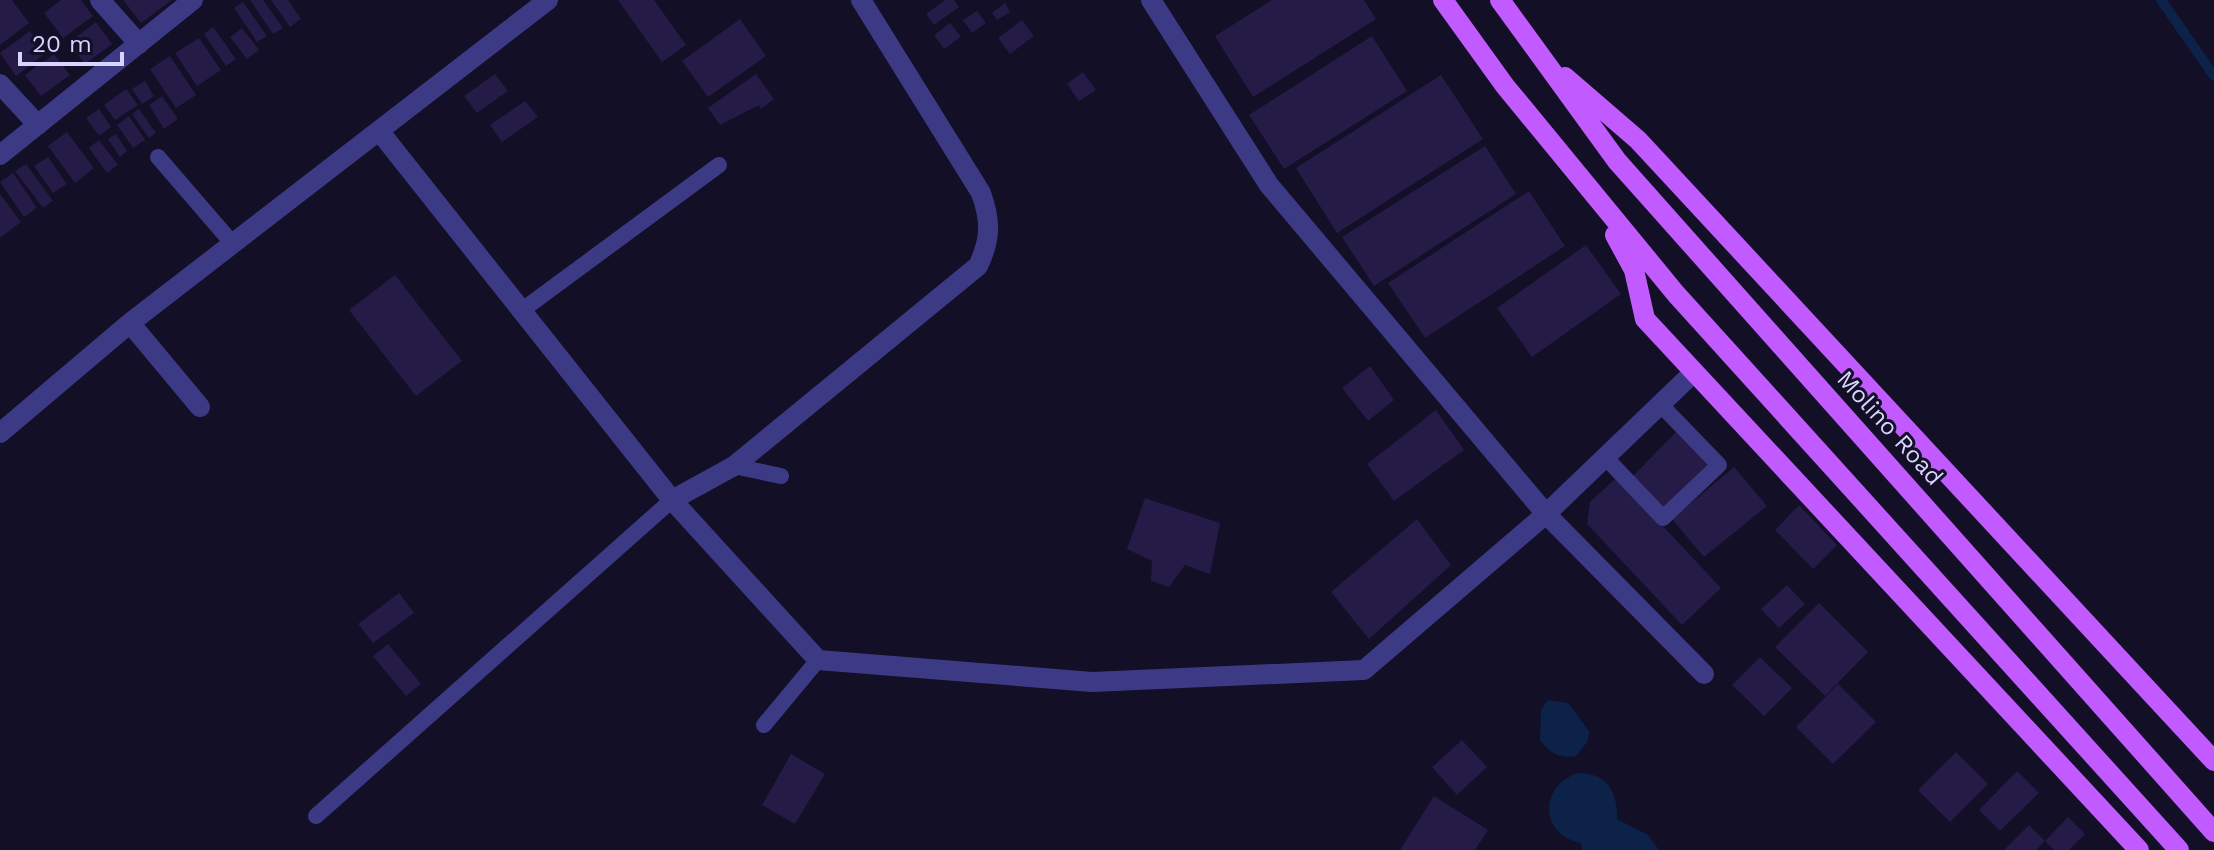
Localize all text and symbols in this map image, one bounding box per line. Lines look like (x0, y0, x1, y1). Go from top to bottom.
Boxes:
scale bar (20, 16, 122, 66)
text: 20 m (32, 30, 92, 58)
street label: Molino Road (1831, 365, 1949, 491)

